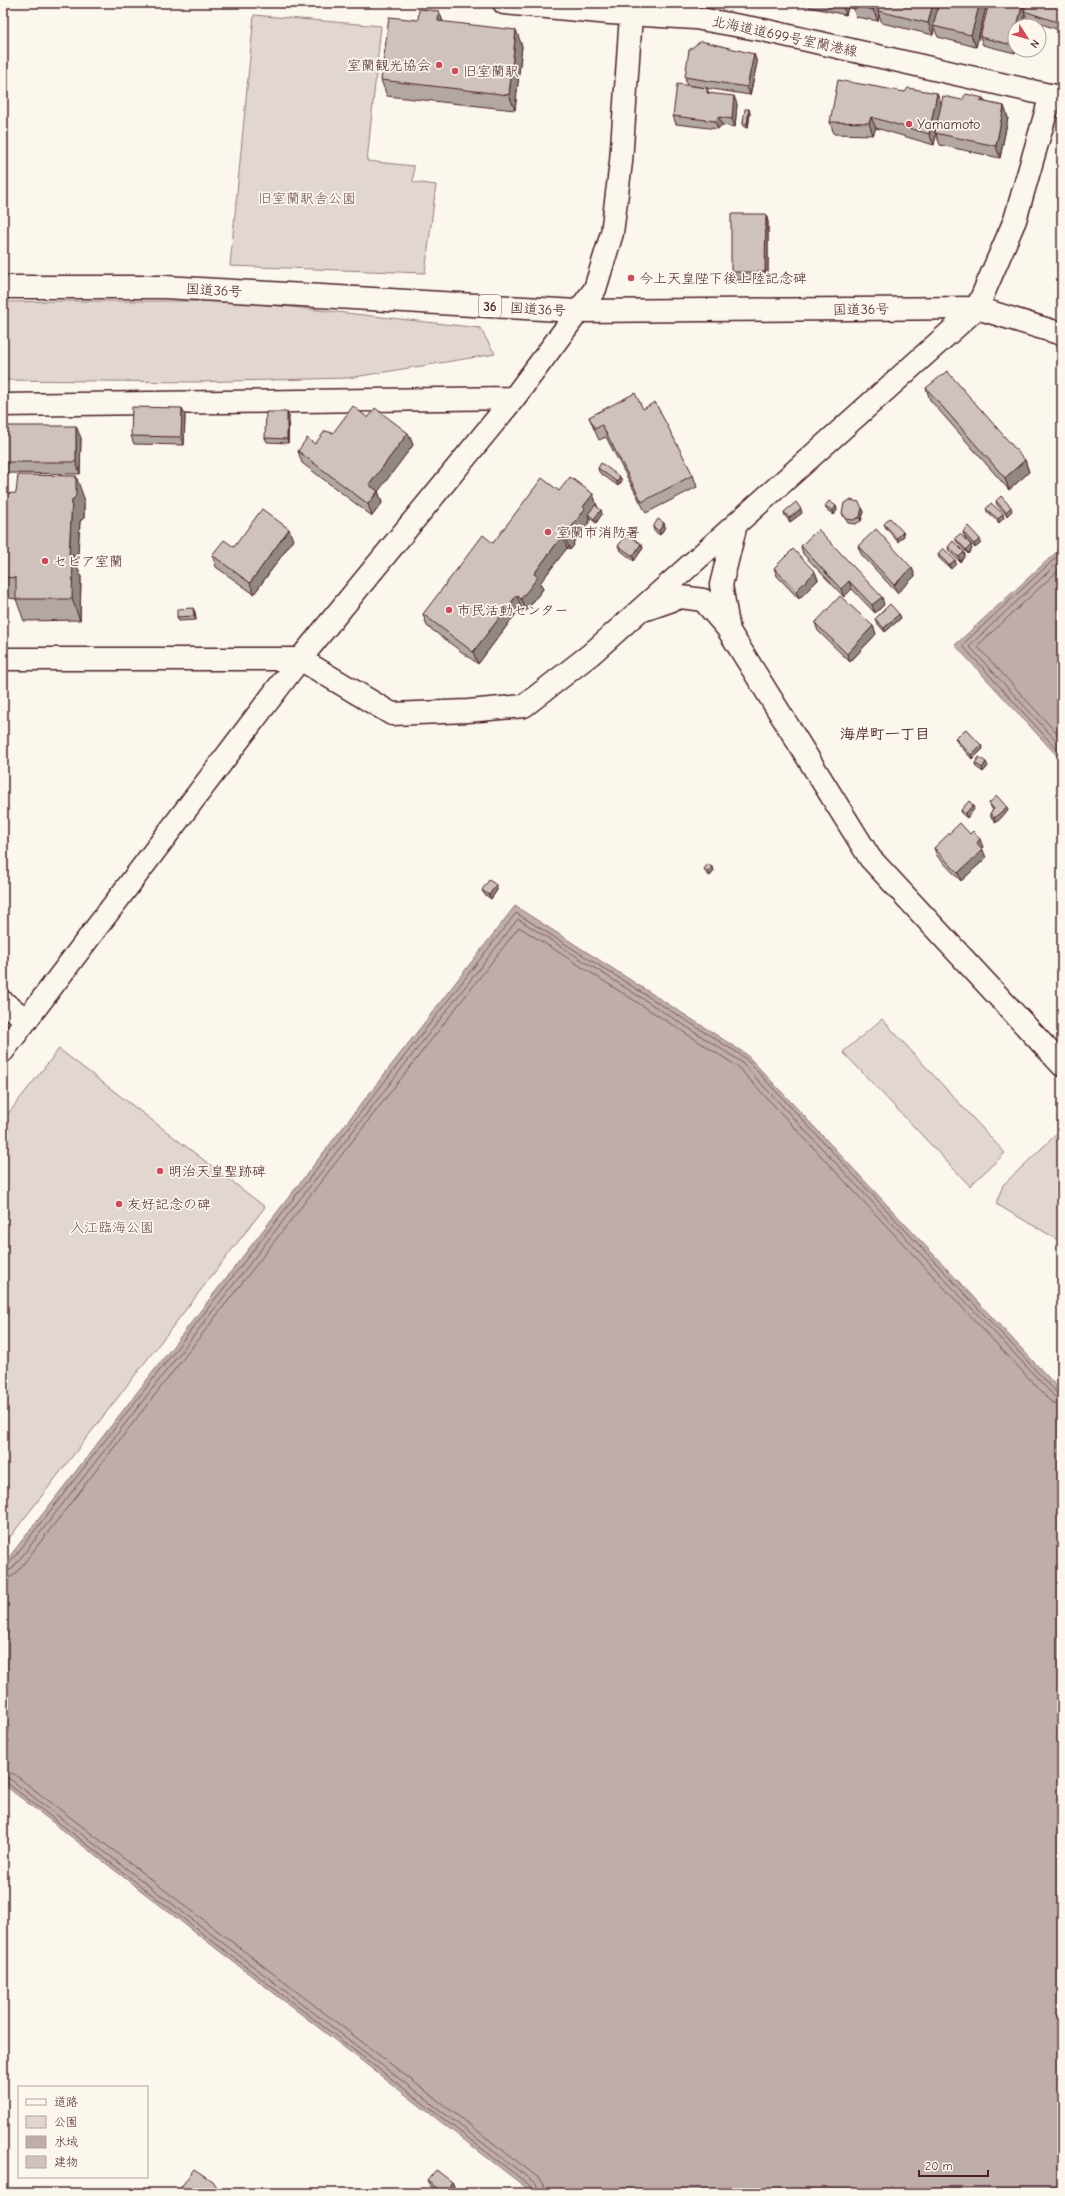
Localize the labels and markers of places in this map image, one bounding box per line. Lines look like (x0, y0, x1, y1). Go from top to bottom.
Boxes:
place label: 室蘭観光協会 (347, 57, 431, 74)
marker: 室蘭観光協会 (434, 60, 444, 70)
place label: 旧室蘭駅 (463, 63, 519, 80)
marker: 旧室蘭駅 (450, 66, 460, 76)
place label: Yamamoto (917, 116, 980, 133)
marker: Yamamoto (904, 119, 914, 129)
place label: 今上天皇陛下後上陸記念碑 (639, 270, 807, 287)
marker: 今上天皇陛下後上陸記念碑 (626, 273, 636, 283)
place label: 室蘭市消防署 (556, 524, 640, 541)
marker: 室蘭市消防署 (543, 527, 553, 537)
place label: セピア室蘭 (53, 553, 123, 570)
marker: セピア室蘭 (40, 556, 50, 566)
place label: 市民活動センター (457, 602, 568, 619)
marker: 市民活動センター (444, 605, 454, 615)
place label: 明治天皇聖跡碑 (168, 1163, 266, 1180)
marker: 明治天皇聖跡碑 (155, 1166, 165, 1176)
place label: 友好記念の碑 (127, 1196, 211, 1213)
marker: 友好記念の碑 (114, 1199, 124, 1209)

